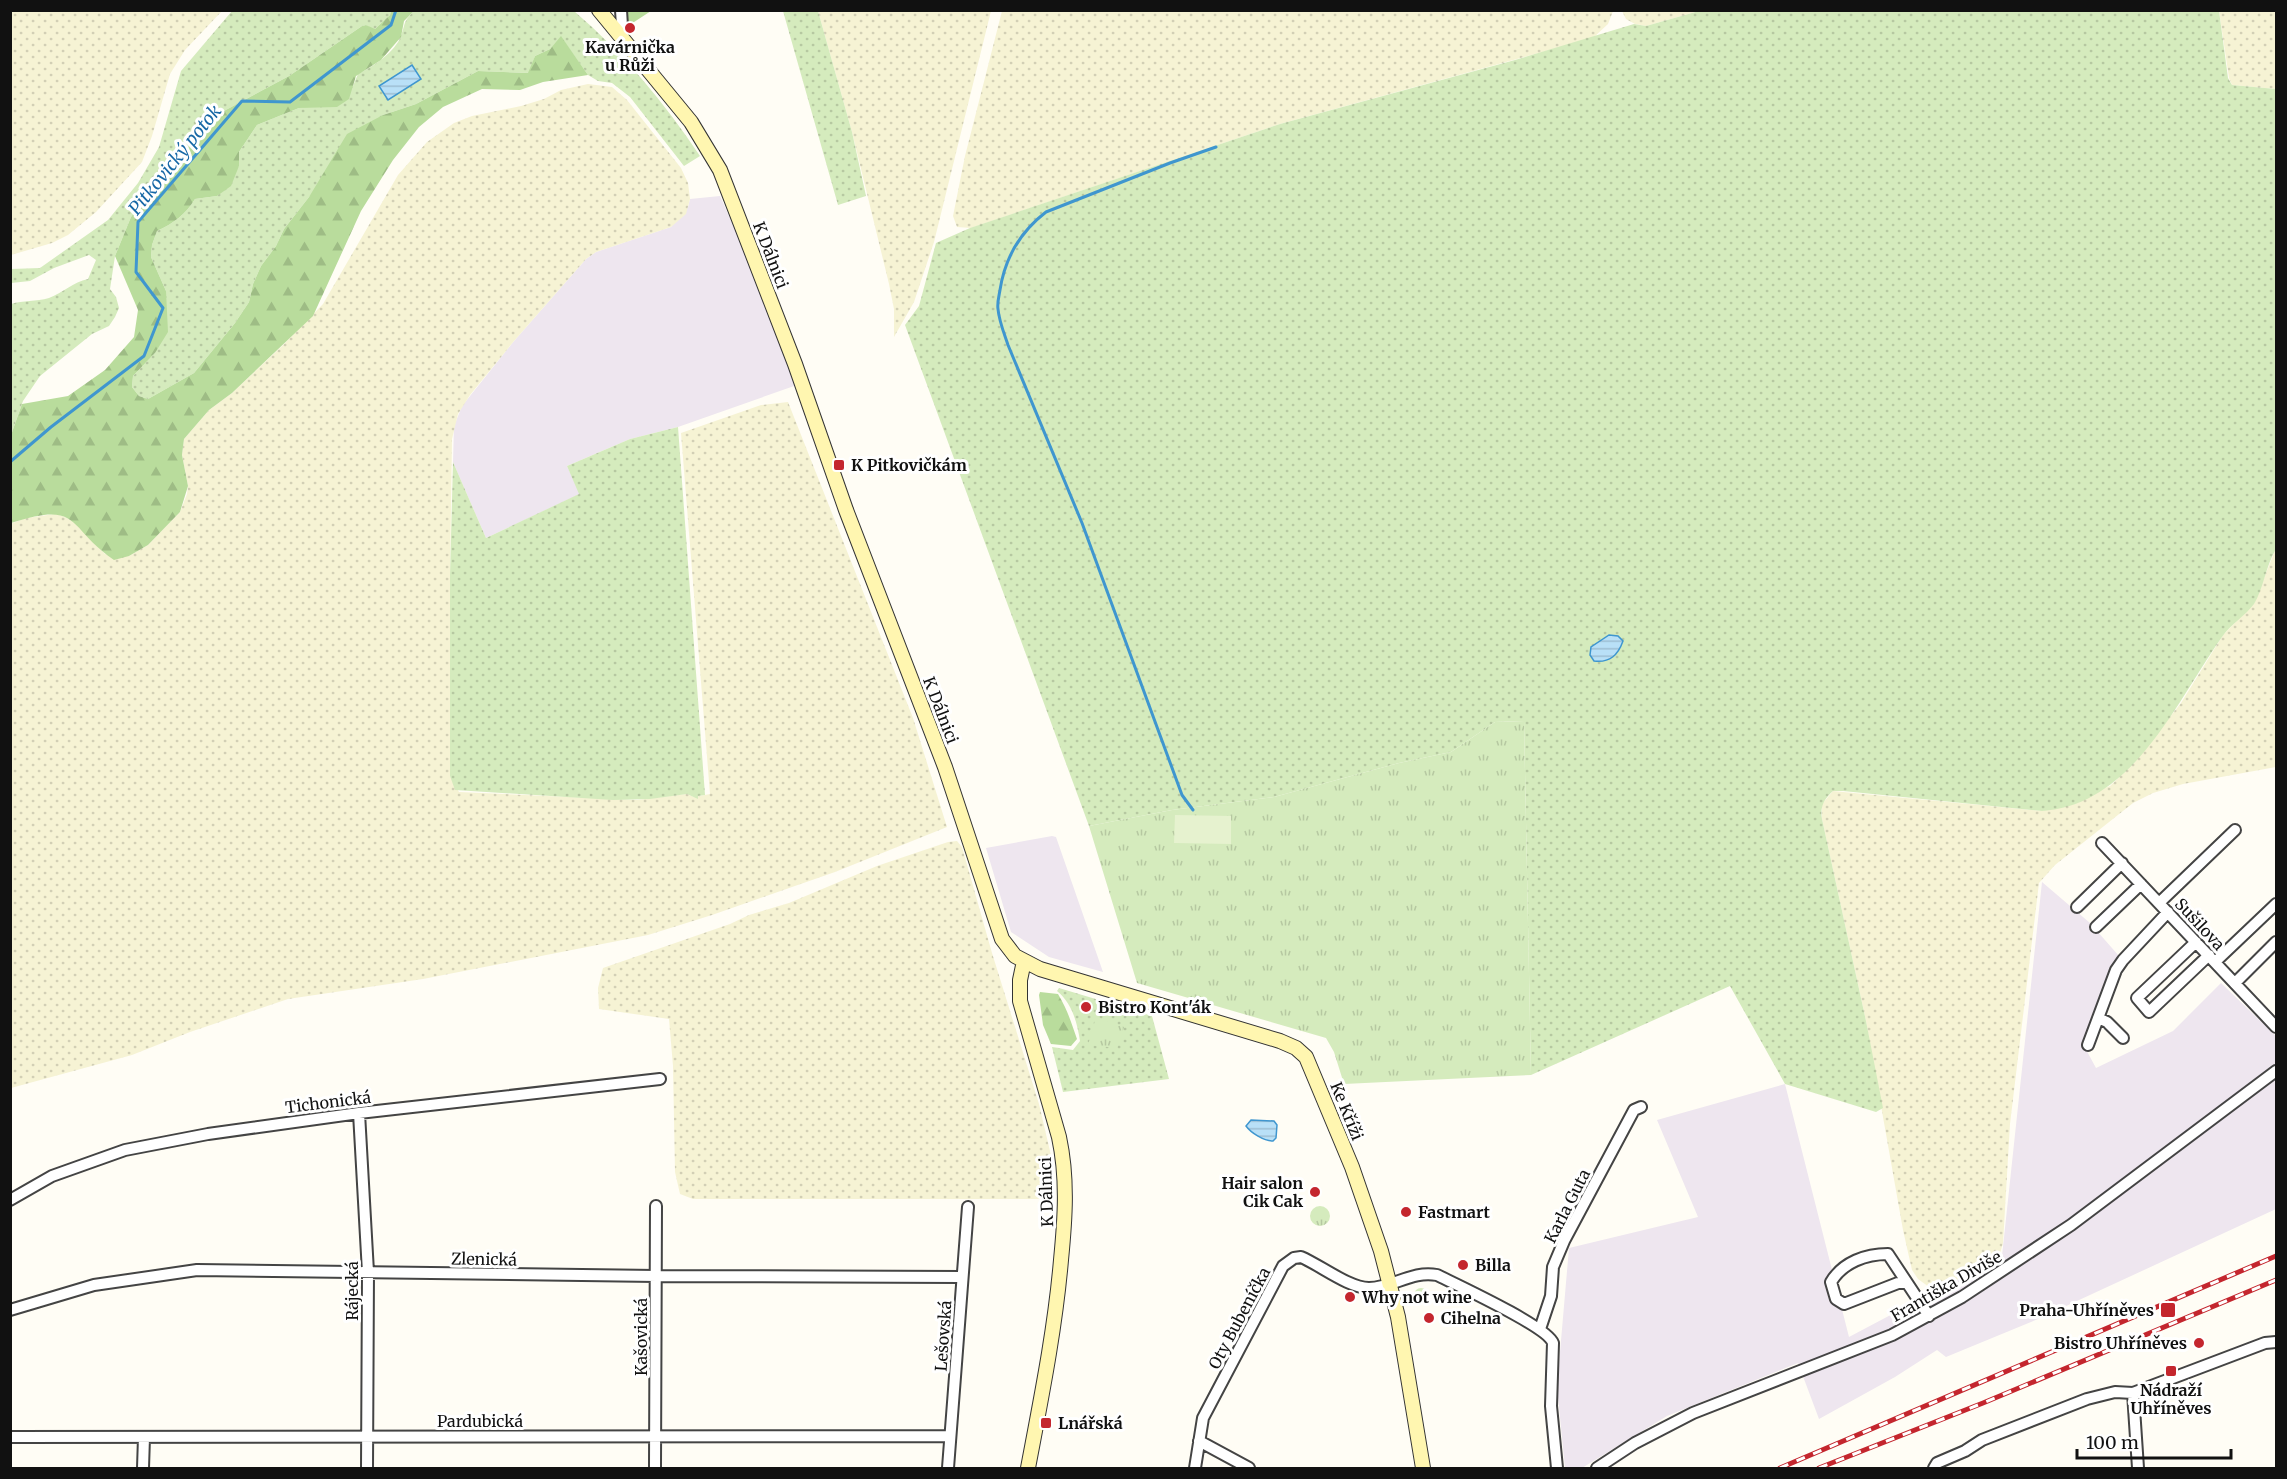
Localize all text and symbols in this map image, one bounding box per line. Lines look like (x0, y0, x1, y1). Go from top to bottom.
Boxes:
marker: Kavárnička u Růži (623, 21, 637, 35)
place label: Kavárnička u Růži (585, 37, 675, 75)
water label: Pitkovický potok (123, 100, 226, 219)
street label: K Dálnici (749, 219, 793, 291)
place label: K Pitkovičkám (851, 455, 967, 475)
marker: K Pitkovičkám (832, 458, 846, 472)
street label: K Dálnici (919, 674, 963, 746)
street label: Sušilova (2171, 894, 2229, 954)
place label: Bistro Kont'ák (1098, 997, 1212, 1017)
marker: Bistro Kont'ák (1079, 1000, 1093, 1014)
street label: Ke Kříži (1326, 1079, 1368, 1143)
street label: Tichonická (284, 1087, 372, 1117)
street label: K Dálnici (1035, 1157, 1057, 1227)
street label: Karla Guta (1540, 1165, 1594, 1246)
place label: Hair salon Cik Cak (1221, 1173, 1304, 1211)
marker: Hair salon Cik Cak (1308, 1185, 1322, 1199)
place label: Fastmart (1418, 1202, 1491, 1222)
marker: Fastmart (1399, 1205, 1413, 1219)
street label: Františka Diviše (1887, 1246, 2005, 1326)
street label: Zlenická (451, 1248, 518, 1270)
place label: Billa (1475, 1255, 1511, 1275)
marker: Billa (1456, 1258, 1470, 1272)
street label: Rájecká (342, 1261, 362, 1321)
street label: Oty Bubeníčka (1204, 1263, 1274, 1372)
place label: Why not wine (1361, 1287, 1472, 1307)
marker: Why not wine (1343, 1290, 1357, 1304)
street label: Kašovická (631, 1298, 651, 1376)
street label: Lešovská (931, 1299, 955, 1372)
place label: Praha-Uhříněves (2019, 1300, 2154, 1320)
marker: Praha-Uhříněves (2159, 1301, 2177, 1319)
place label: Cihelna (1441, 1308, 1501, 1328)
marker: Cihelna (1422, 1311, 1436, 1325)
place label: Bistro Uhříněves (2054, 1333, 2187, 1353)
marker: Bistro Uhříněves (2192, 1336, 2206, 1350)
marker: Nádraží Uhříněves (2164, 1364, 2178, 1378)
place label: Nádraží Uhříněves (2130, 1380, 2212, 1418)
street label: Pardubická (437, 1411, 523, 1431)
place label: Lnářská (1058, 1413, 1123, 1433)
marker: Lnářská (1039, 1416, 1053, 1430)
scale bar (2077, 1422, 2232, 1460)
text: 100 m (2086, 1431, 2139, 1454)

